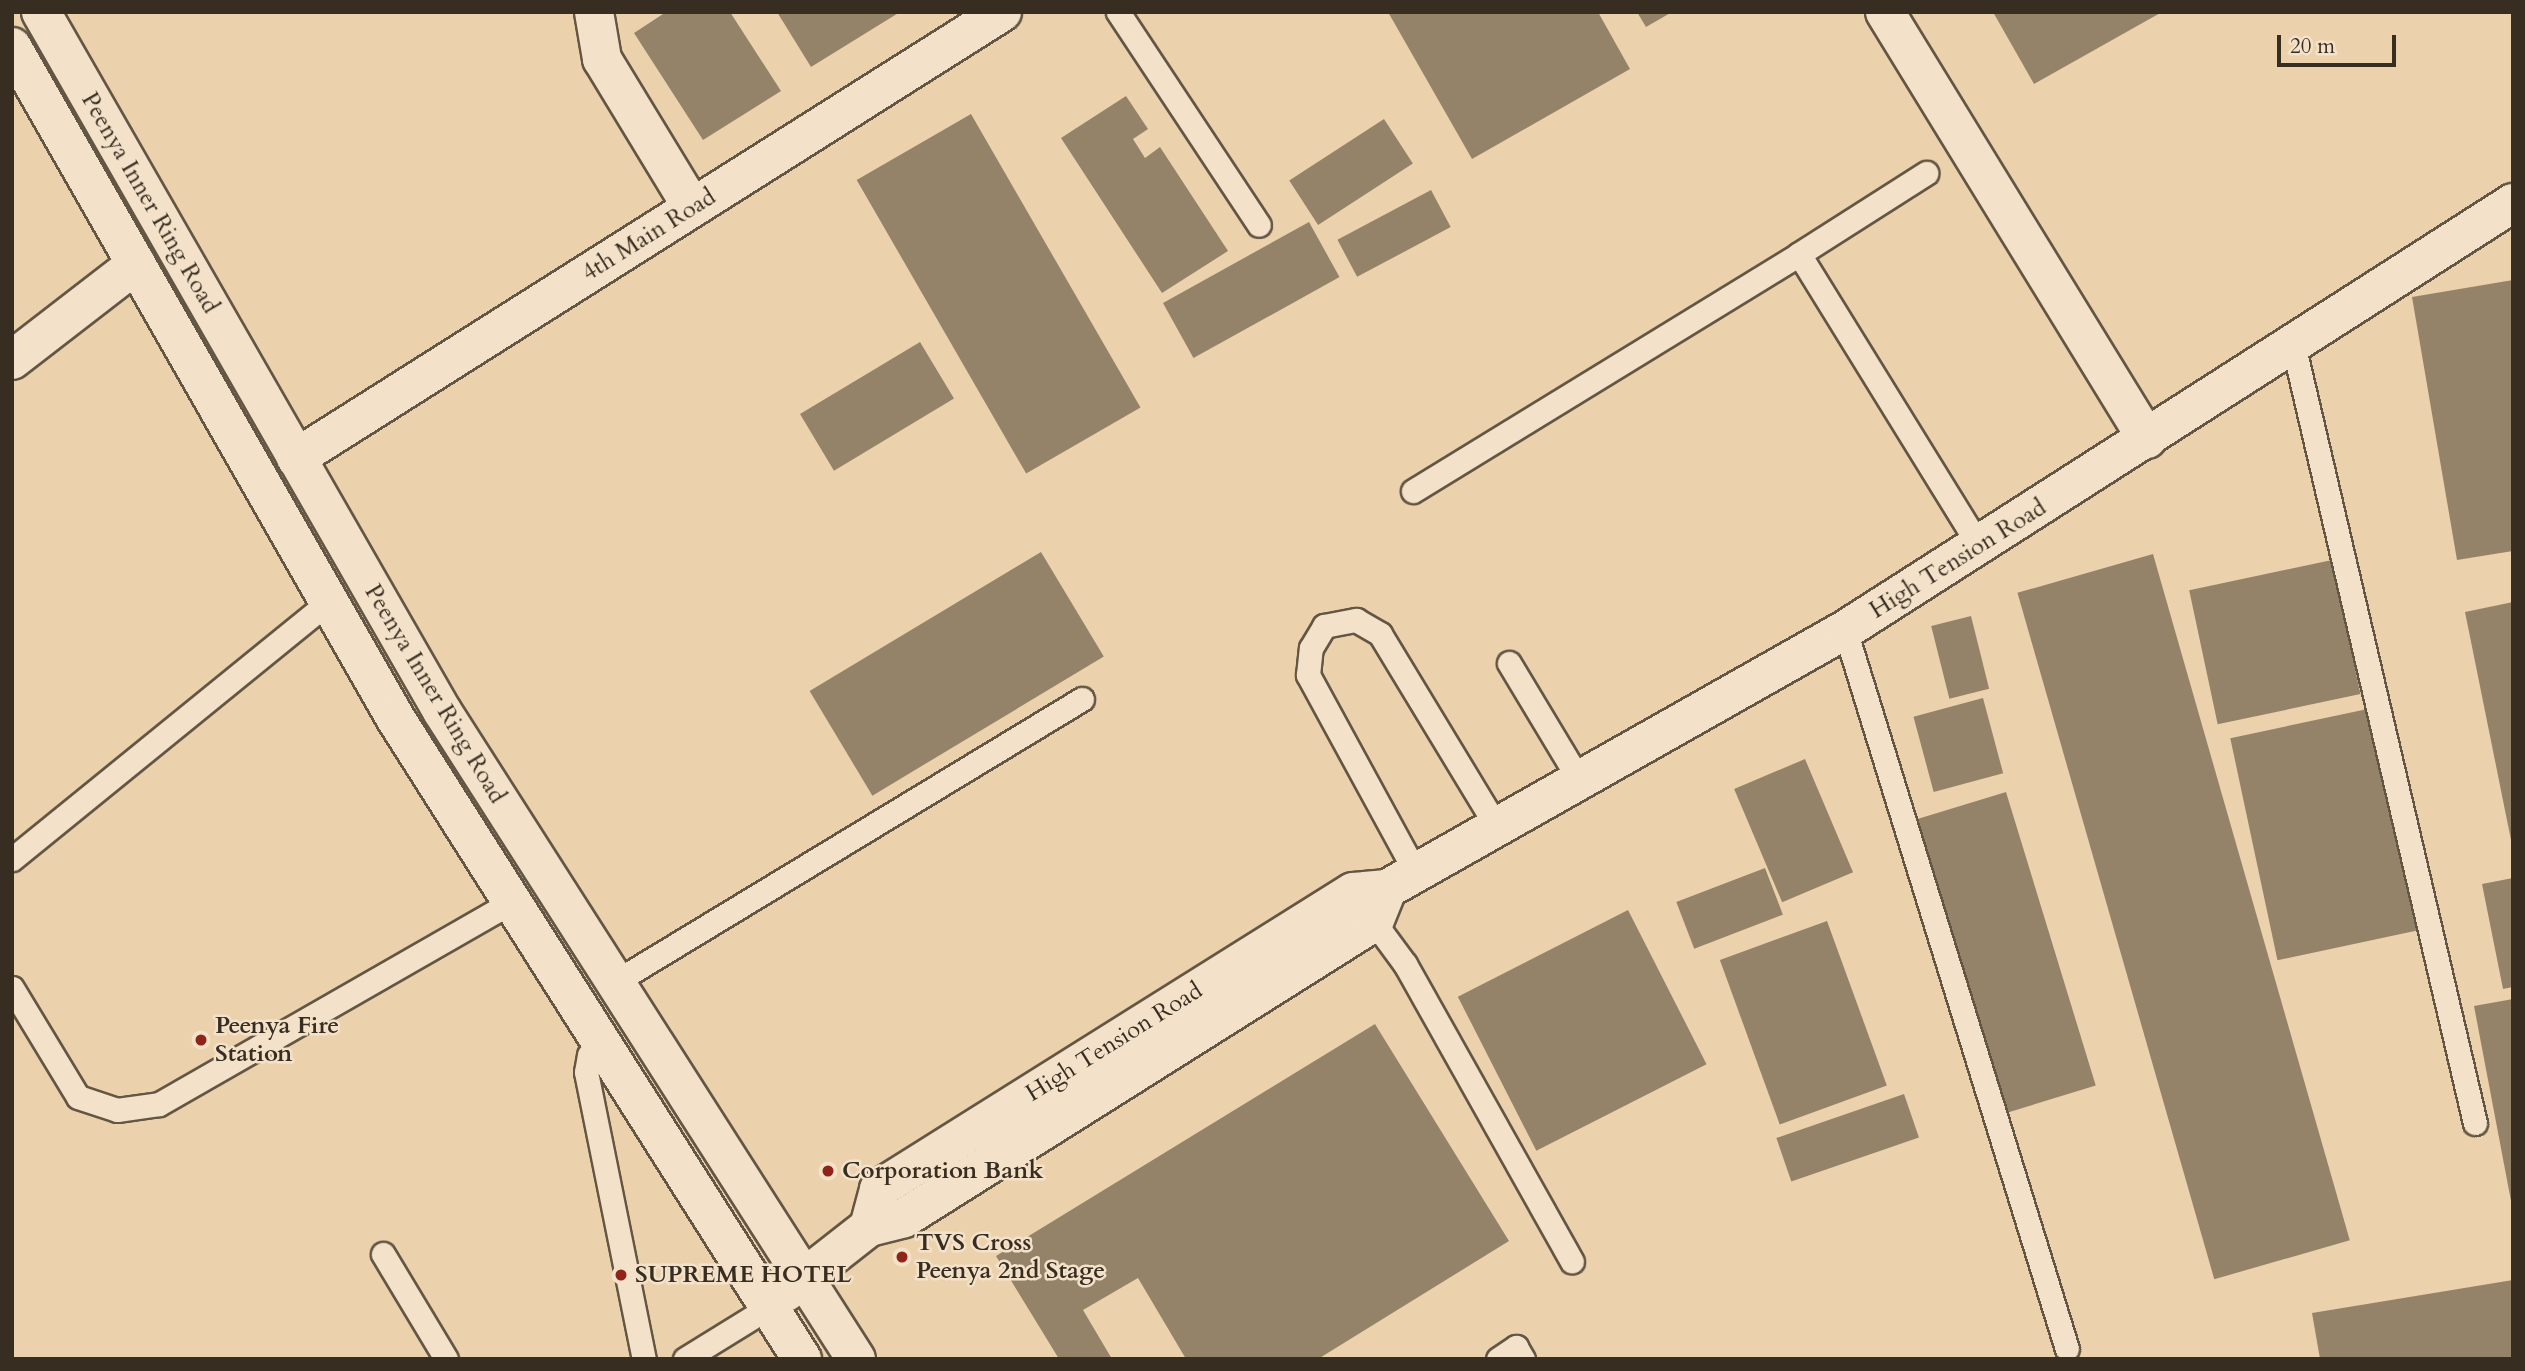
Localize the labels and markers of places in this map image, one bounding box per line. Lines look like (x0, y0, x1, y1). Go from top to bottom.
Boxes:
place label: Peenya Fire Station (215, 1012, 339, 1068)
marker: Peenya Fire Station (193, 1032, 209, 1048)
place label: Corporation Bank (842, 1157, 1043, 1185)
marker: Corporation Bank (820, 1163, 836, 1179)
place label: TVS Cross Peenya 2nd Stage (916, 1229, 1105, 1285)
marker: TVS Cross Peenya 2nd Stage (894, 1249, 910, 1265)
place label: SUPREME HOTEL (635, 1261, 851, 1289)
marker: SUPREME HOTEL (613, 1267, 629, 1283)

